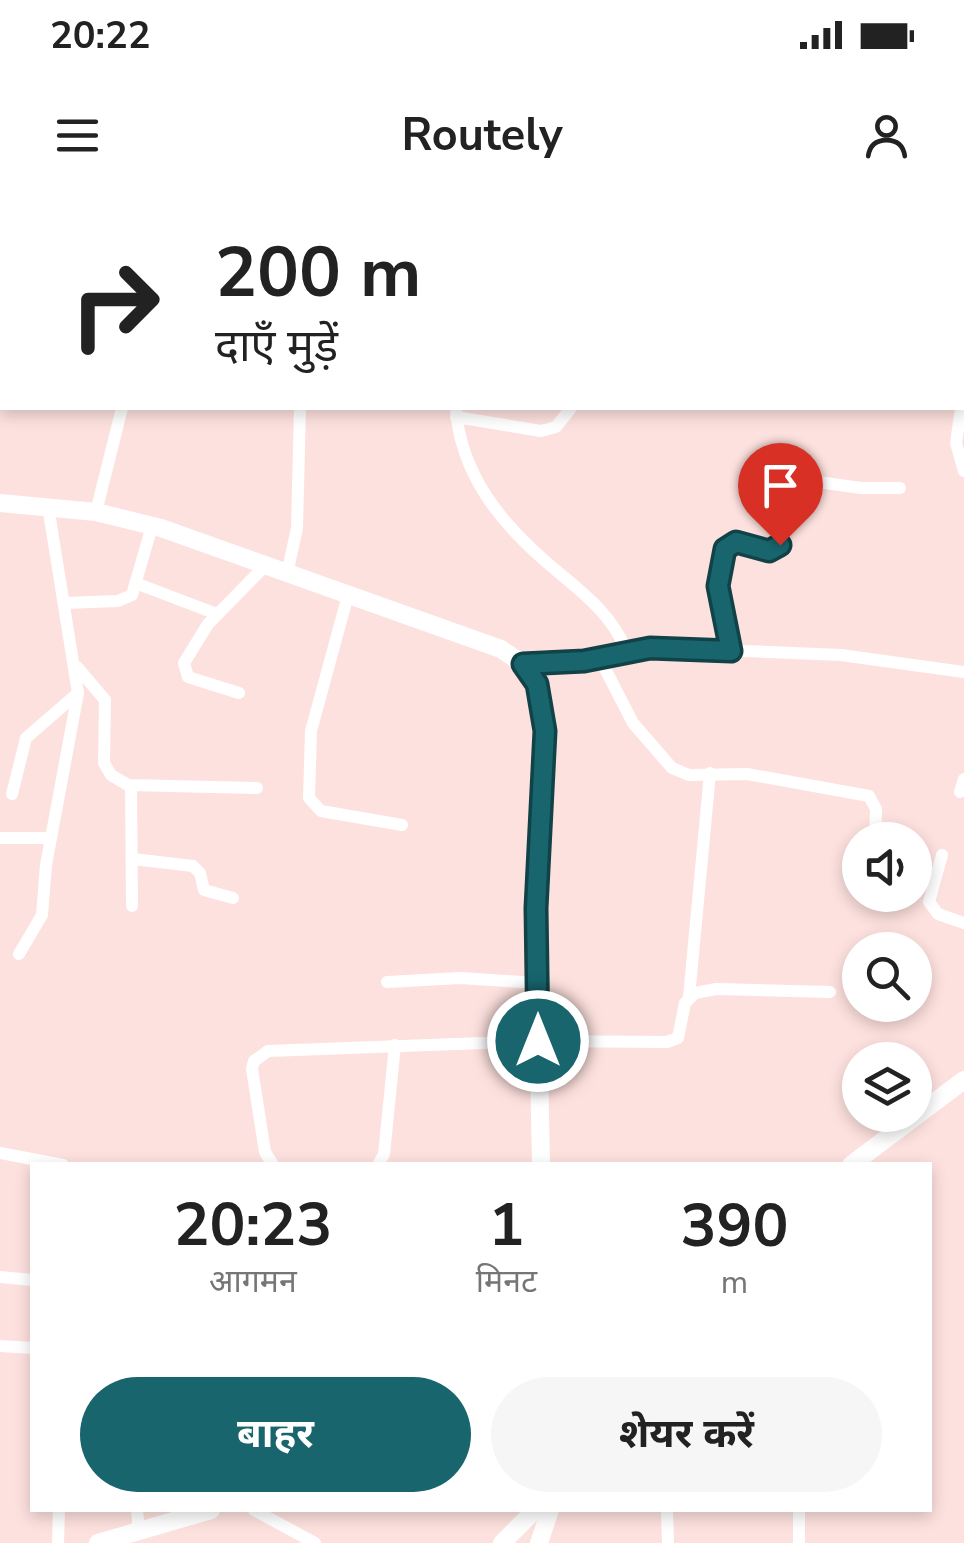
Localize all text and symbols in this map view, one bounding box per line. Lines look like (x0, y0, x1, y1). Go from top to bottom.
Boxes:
text: 20:22 (50, 10, 151, 61)
text: Routely (401, 105, 563, 166)
icon: menu (50, 108, 105, 163)
icon: person (859, 108, 914, 163)
text: 200 m (215, 225, 421, 321)
icon: right (50, 240, 180, 370)
text: दाएँ मुड़ें (215, 316, 338, 377)
pin (738, 443, 823, 546)
icon: arrive (753, 458, 808, 513)
map controls (842, 822, 932, 1132)
button: sound (842, 822, 932, 912)
button: search (842, 932, 932, 1022)
position arrow (486, 989, 590, 1093)
button: layers (842, 1042, 932, 1132)
text: 20:23 (173, 1184, 332, 1266)
text: 1 (488, 1184, 524, 1266)
text: 390 (681, 1185, 789, 1267)
text: आगमन (209, 1260, 297, 1303)
text: मिनट (476, 1260, 537, 1303)
text: m (721, 1261, 748, 1304)
button: बाहर (80, 1377, 471, 1492)
button: शेयर करें (491, 1377, 882, 1492)

